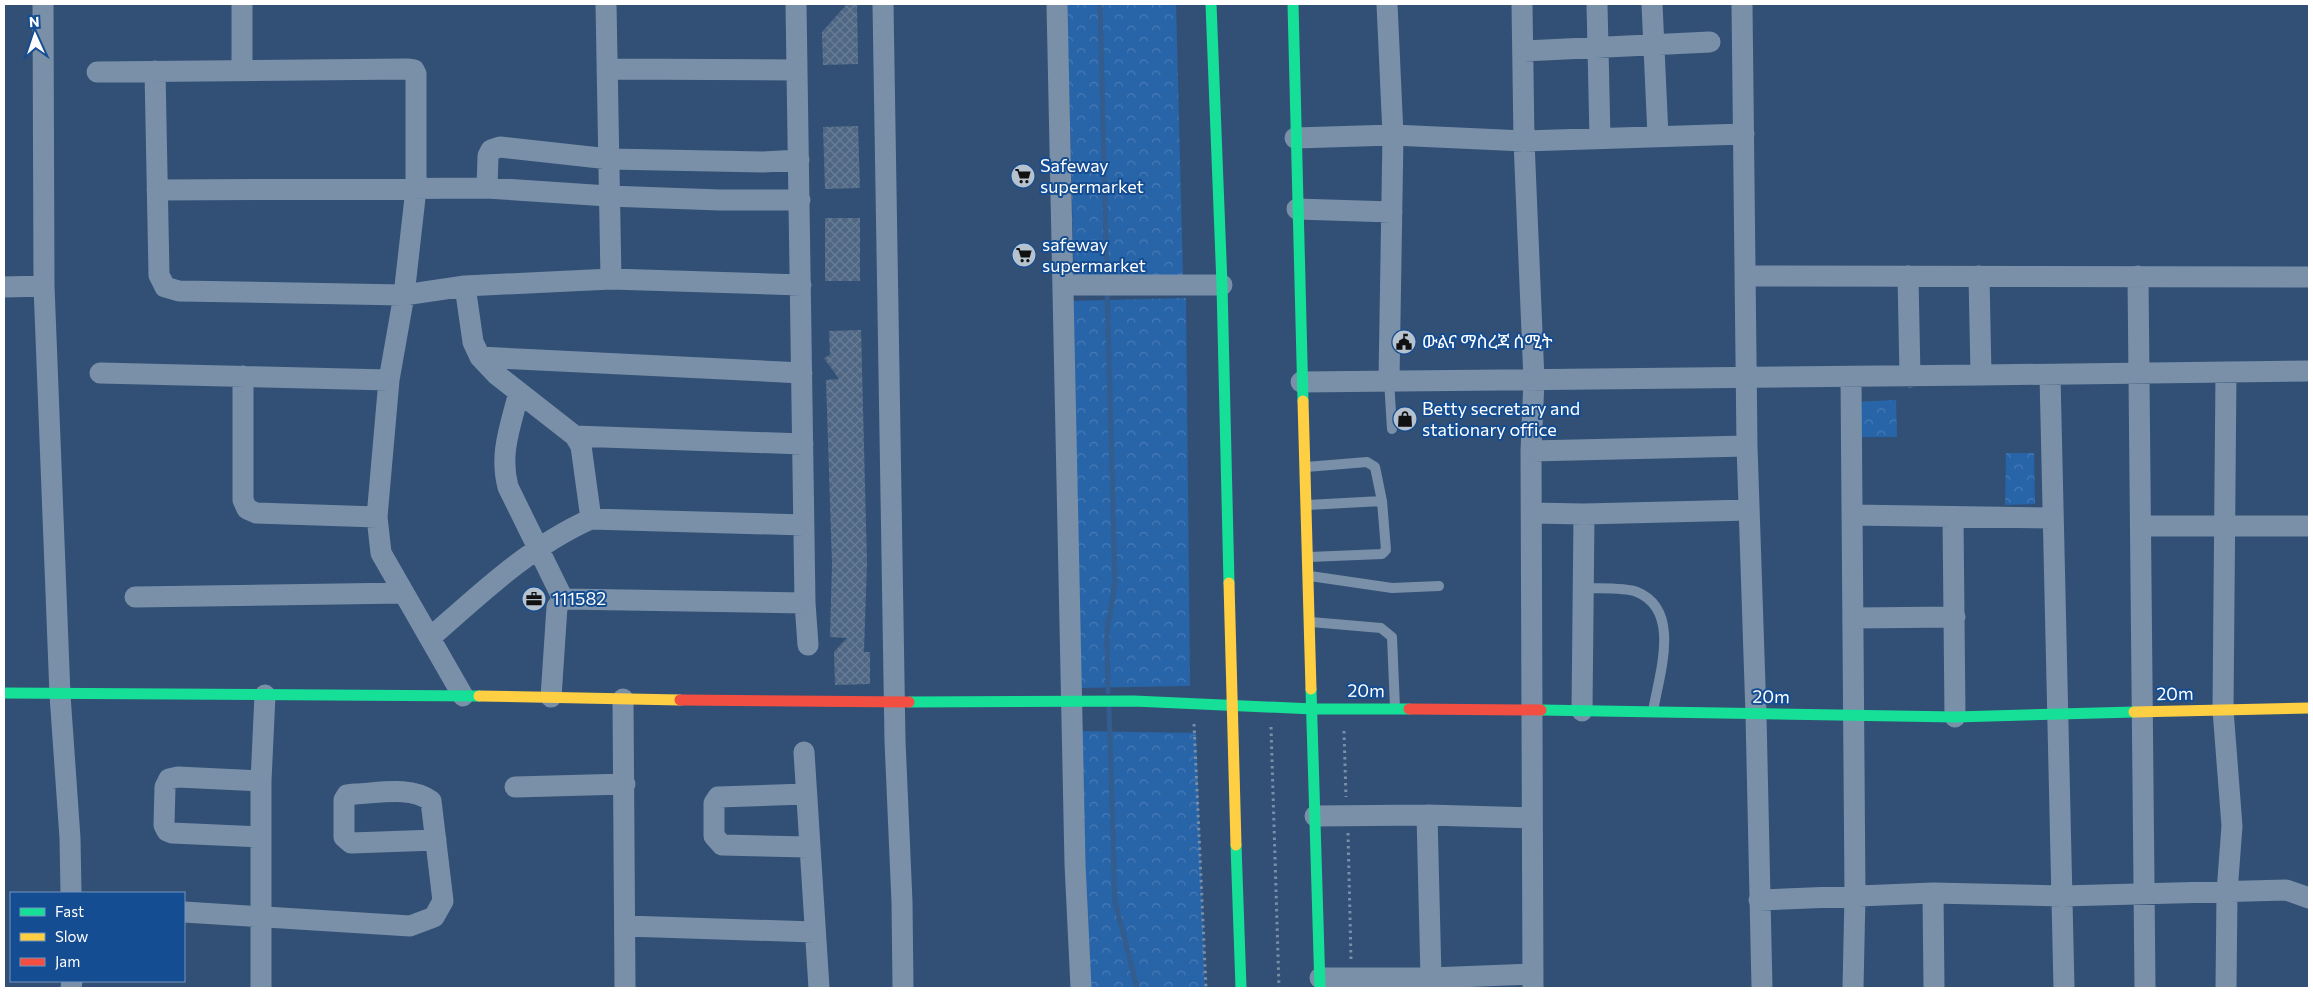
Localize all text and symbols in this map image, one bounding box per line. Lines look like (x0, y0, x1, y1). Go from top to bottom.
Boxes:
north arrow (10, 10, 60, 60)
text: N (29, 13, 40, 30)
place label: Safeway supermarket (1040, 154, 1144, 197)
supermarket icon: Safeway supermarket (1010, 163, 1036, 189)
place label: safeway supermarket (1042, 233, 1146, 276)
supermarket icon: safeway supermarket (1011, 242, 1037, 268)
public building icon: ውልና ማስረጃ ሰሚት (1391, 329, 1417, 355)
place label: ውልና ማስረጃ ሰሚት (1422, 330, 1553, 352)
place label: Betty secretary and stationary office (1422, 397, 1580, 440)
shop icon: Betty secretary and stationary office (1392, 406, 1418, 432)
office icon: 111582 (521, 586, 547, 612)
place label: 111582 (552, 587, 606, 609)
street label: 20m (1347, 679, 1385, 701)
street label: 20m (2156, 682, 2194, 704)
street label: 20m (1752, 685, 1790, 707)
legend (10, 892, 185, 982)
text: Fast (55, 902, 84, 920)
text: Slow (55, 927, 88, 945)
text: Jam (55, 952, 80, 970)

